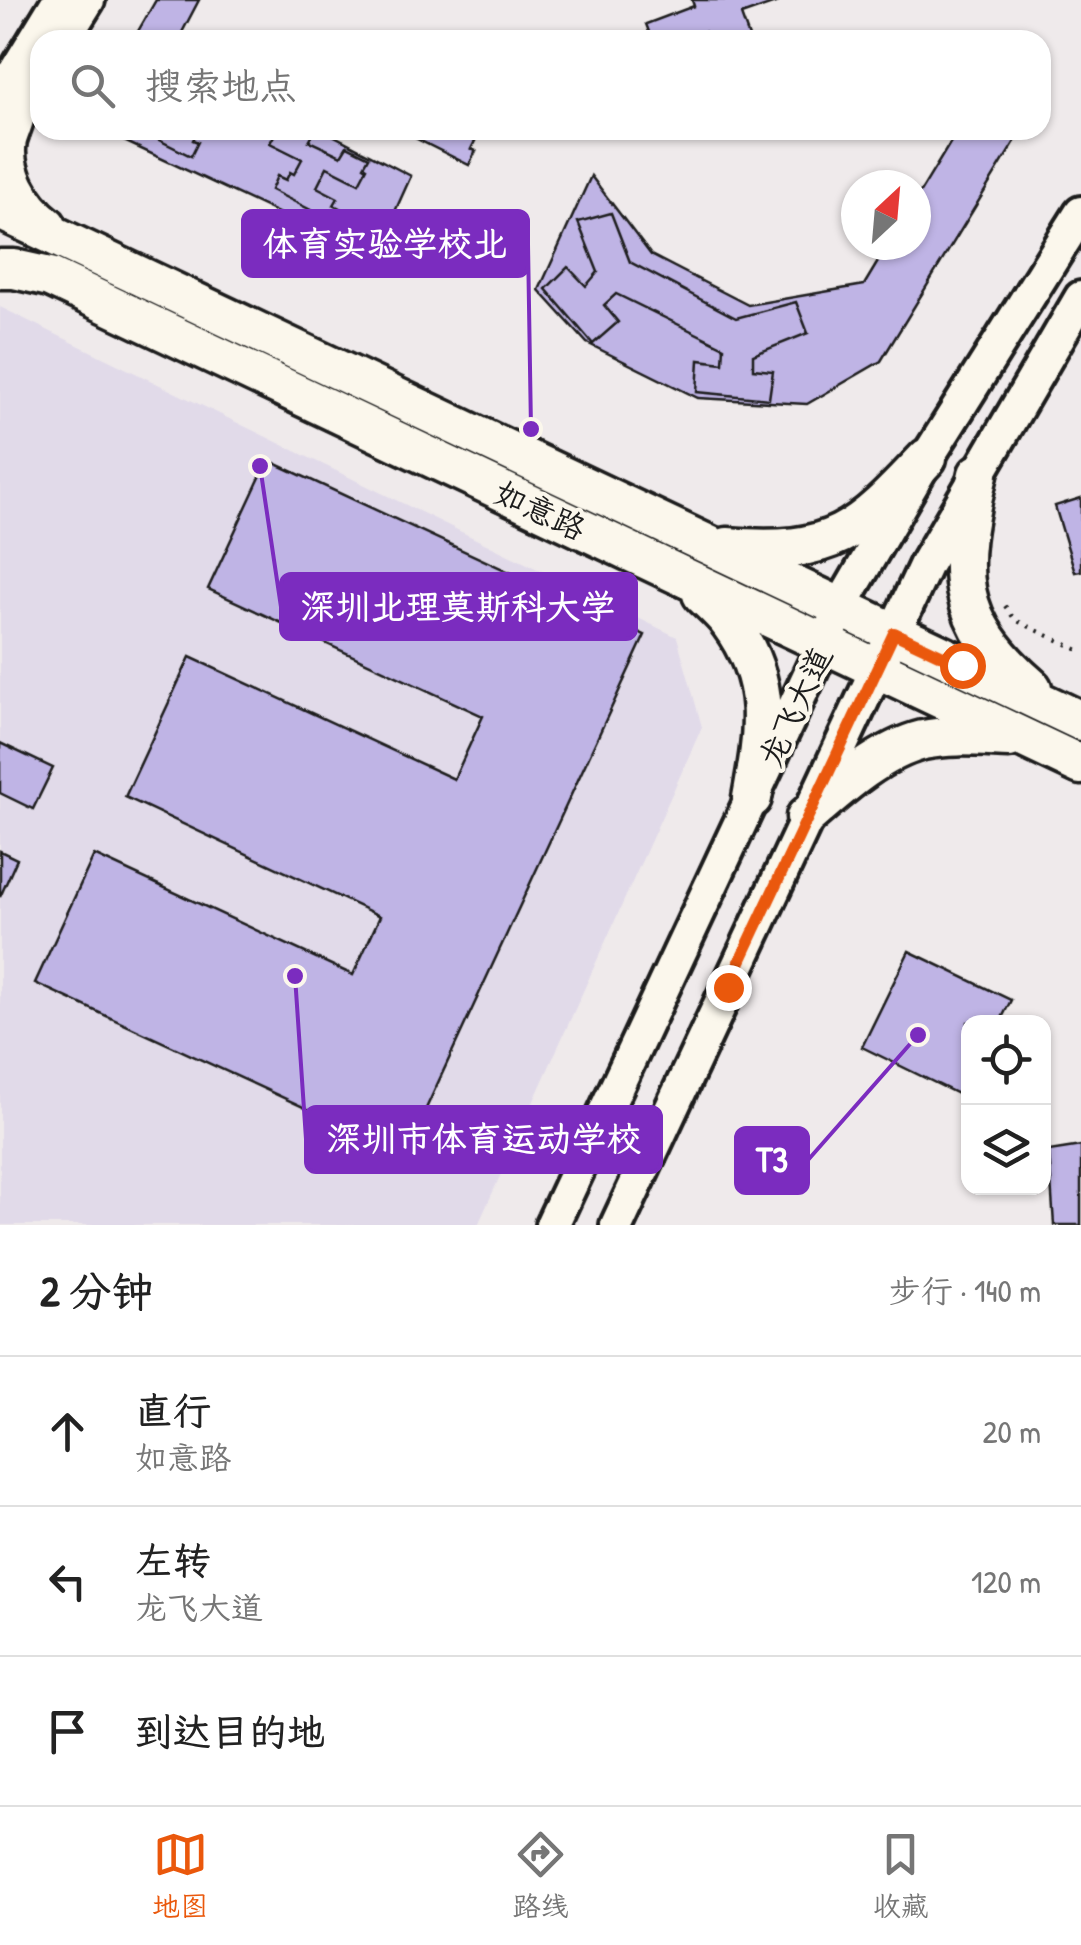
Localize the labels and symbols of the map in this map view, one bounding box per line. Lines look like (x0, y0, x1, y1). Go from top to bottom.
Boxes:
north arrow (841, 170, 931, 260)
callout: 体育实验学校北 (243, 211, 528, 276)
text: 体育实验学校北 (262, 220, 508, 267)
street label: 如意路 (487, 470, 593, 550)
callout: 深圳北理莫斯科大学 (281, 574, 636, 639)
text: 深圳北理莫斯科大学 (300, 583, 616, 630)
street label: 龙飞大道 (748, 640, 842, 774)
route start (940, 643, 986, 689)
route end (706, 965, 752, 1011)
callout: 深圳市体育运动学校 (306, 1107, 661, 1172)
text: 深圳市体育运动学校 (326, 1115, 642, 1162)
callout: T3 (736, 1128, 808, 1193)
text: T3 (755, 1136, 788, 1183)

